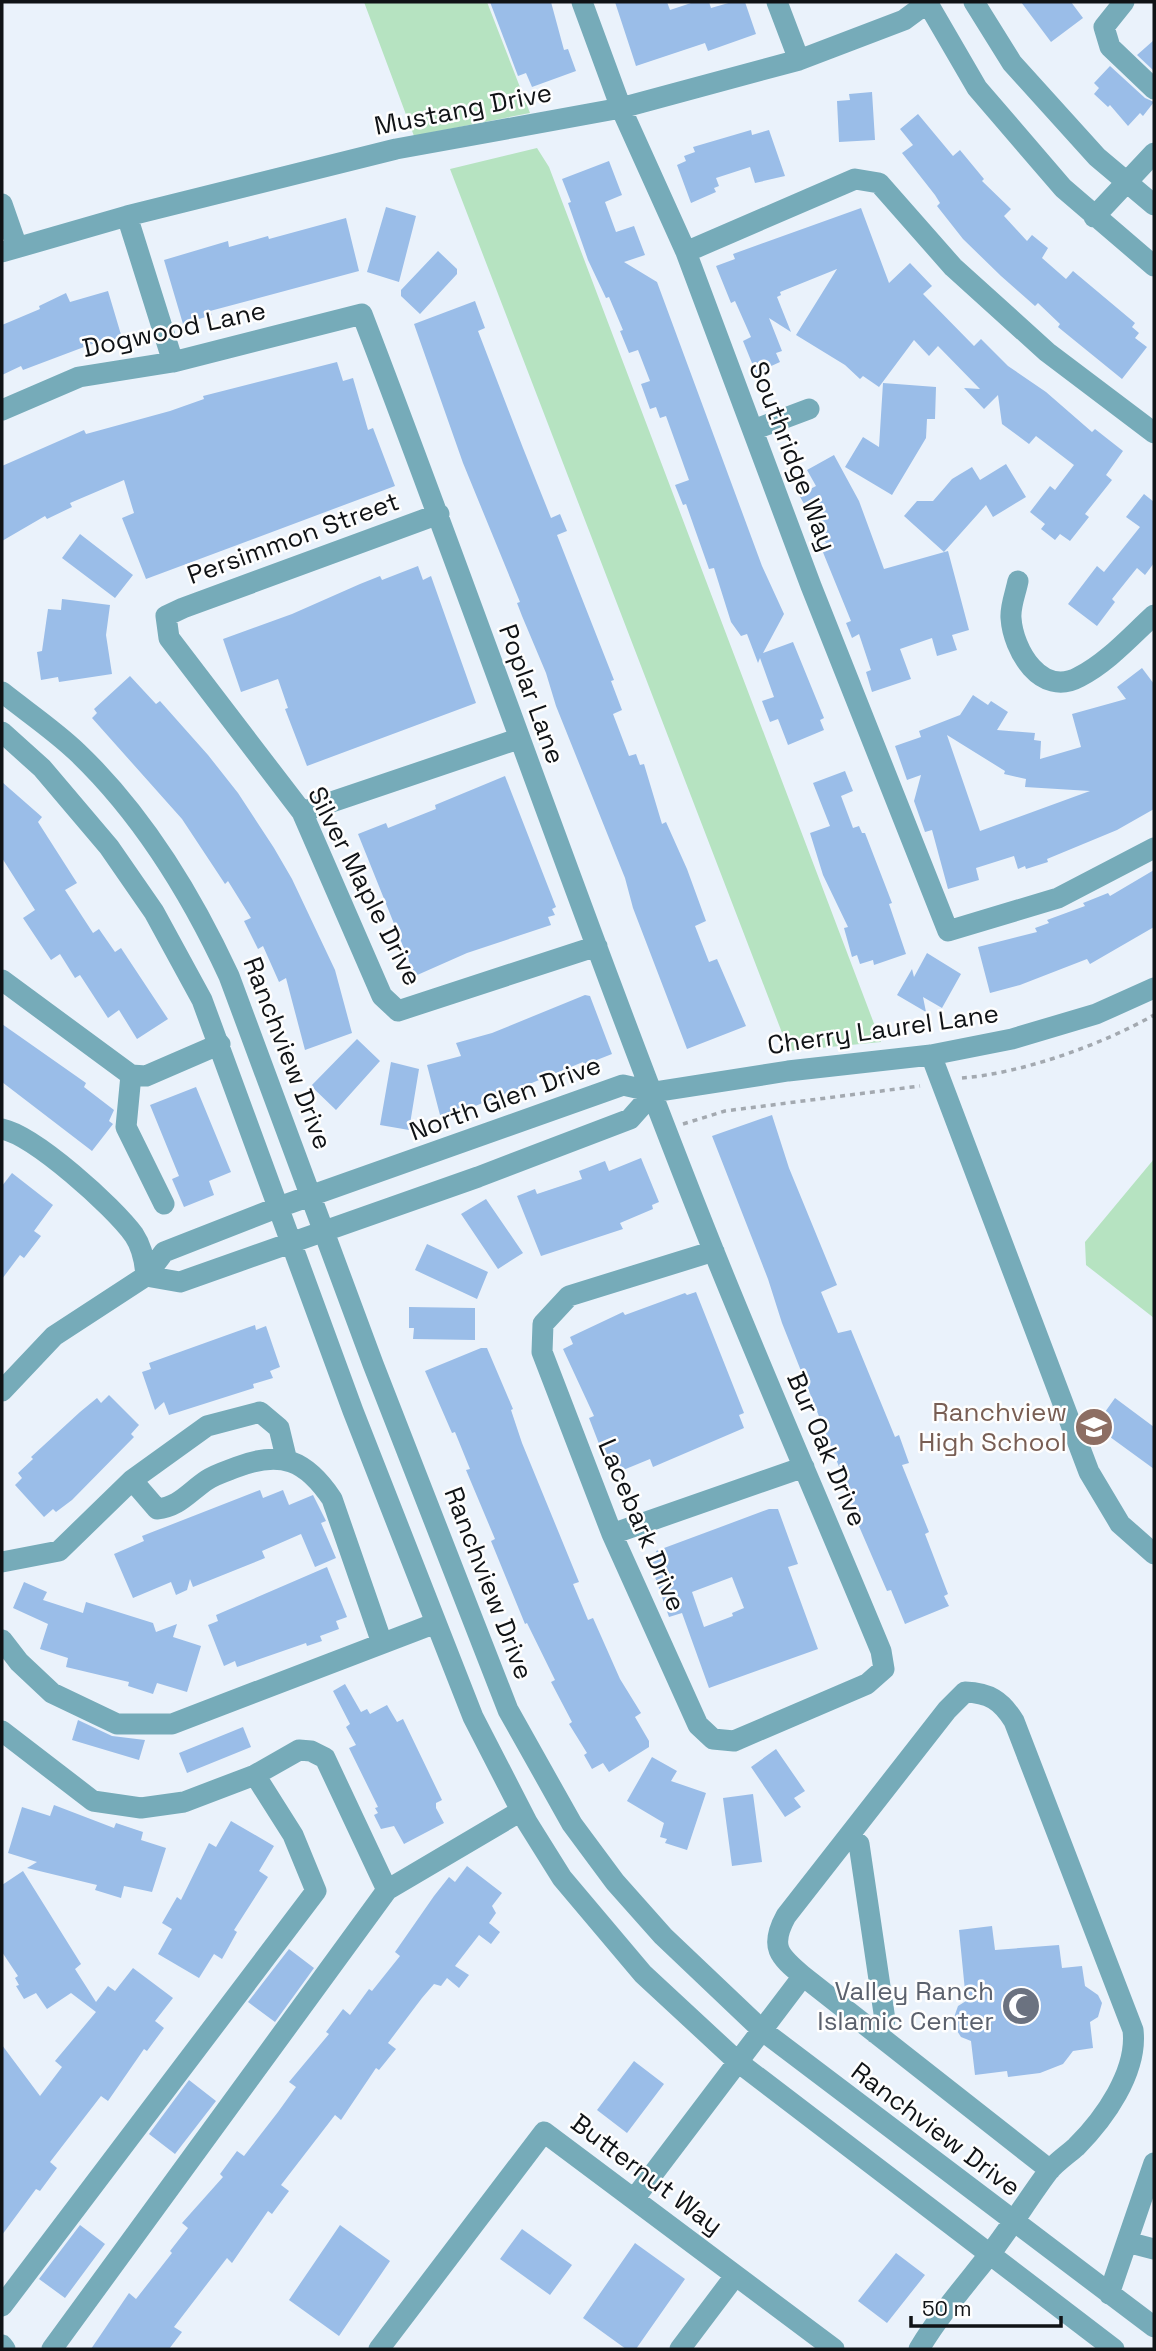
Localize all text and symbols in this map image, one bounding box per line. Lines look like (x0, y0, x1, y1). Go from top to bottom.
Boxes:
street label: Mustang Drive (371, 75, 555, 143)
street label: Dogwood Lane (79, 293, 269, 365)
street label: Southridge Way (741, 356, 845, 556)
street label: Persimmon Street (182, 484, 404, 592)
street label: Poplar Lane (491, 619, 573, 769)
street label: Silver Maple Drive (300, 781, 430, 991)
street label: Ranchview Drive (236, 952, 340, 1154)
street label: Cherry Laurel Lane (765, 996, 1001, 1062)
street label: North Glen Drive (404, 1048, 606, 1148)
street label: Bur Oak Drive (779, 1366, 875, 1532)
place label: Ranchview High School (918, 1395, 1067, 1459)
school or university icon: Ranchview High School (1073, 1406, 1115, 1448)
street label: Lacebark Drive (590, 1434, 694, 1616)
street label: Ranchview Drive (437, 1482, 541, 1684)
place label: Valley Ranch Islamic Center (817, 1974, 994, 2038)
mosque icon: Valley Ranch Islamic Center (1000, 1985, 1042, 2027)
street label: Ranchview Drive (844, 2054, 1028, 2204)
street label: Butternut Way (564, 2106, 730, 2242)
scale bar (911, 2284, 1062, 2328)
text: 50 m (922, 2295, 972, 2322)

